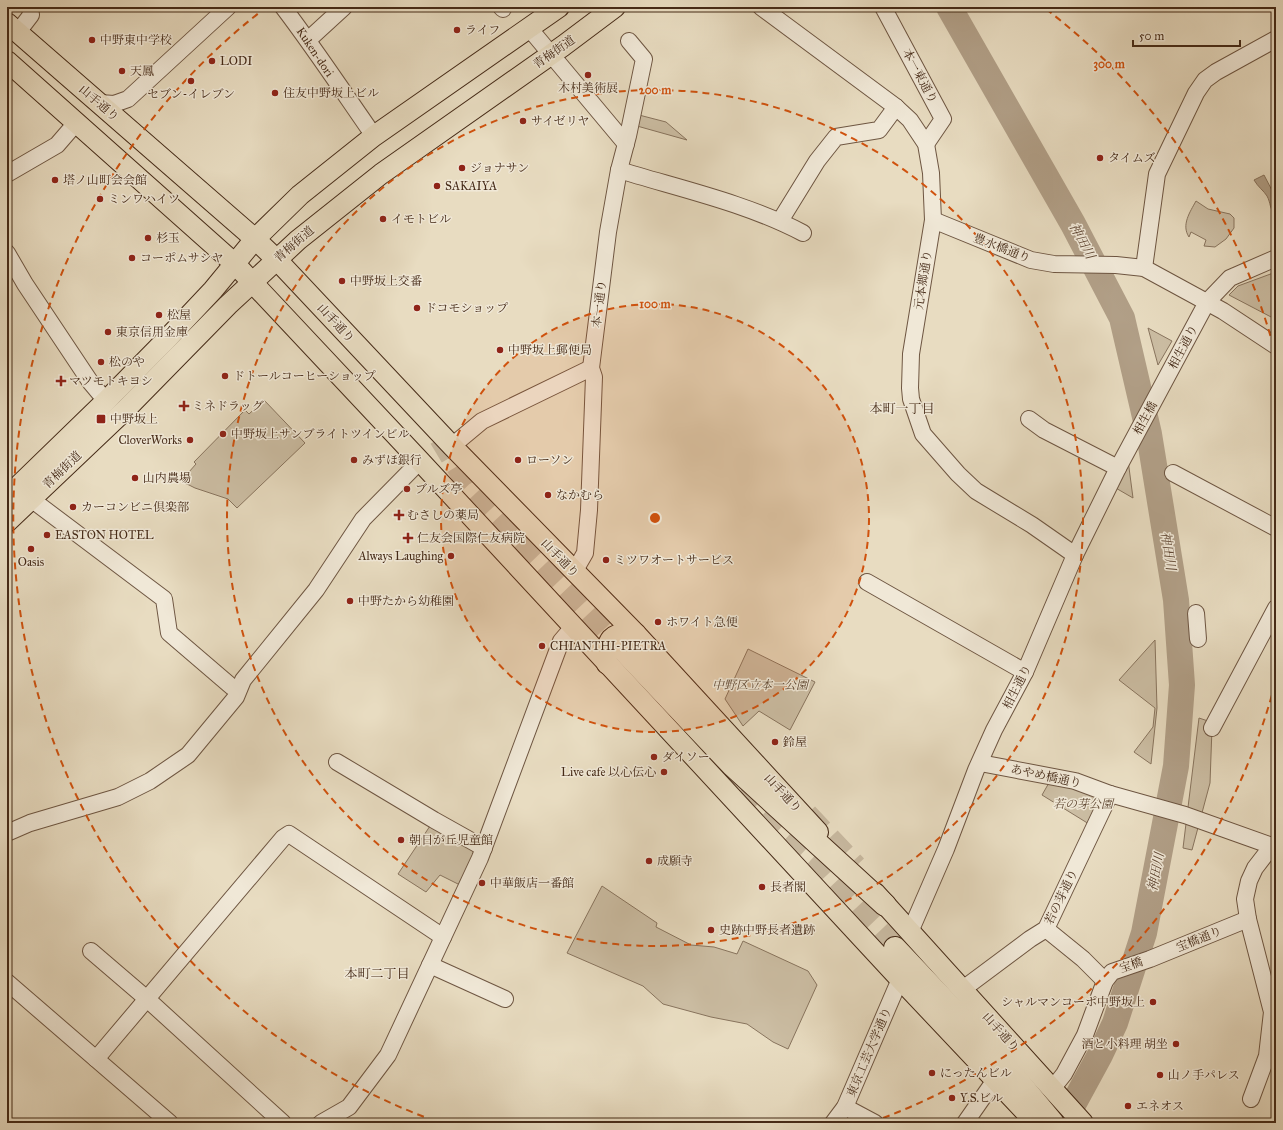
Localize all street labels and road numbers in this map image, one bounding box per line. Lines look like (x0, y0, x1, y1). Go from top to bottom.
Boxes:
street label: Kuken-dori (293, 25, 337, 80)
street label: 青梅街道 (530, 32, 578, 72)
street label: 本一東通り (900, 46, 940, 106)
street label: 山手通り (76, 82, 122, 124)
street label: 青梅街道 (271, 223, 317, 265)
street label: 豊水橋通り (971, 231, 1033, 265)
street label: 元本郷通り (911, 249, 935, 311)
street label: 本一通り (589, 279, 609, 329)
street label: 山手通り (315, 301, 357, 345)
street label: 相生通り (1166, 323, 1200, 371)
street label: 相生橋 (1130, 399, 1160, 437)
street label: 青梅街道 (40, 448, 84, 492)
street label: 山手通り (538, 536, 582, 580)
street label: 相生通り (1000, 662, 1034, 712)
street label: あやめ橋通り (1009, 762, 1083, 790)
street label: 山手通り (762, 771, 804, 815)
street label: 若の芽通り (1042, 867, 1080, 927)
street label: 宝橋通り (1174, 924, 1224, 954)
street label: 宝橋 (1117, 954, 1145, 976)
street label: 東京工芸大学通り (844, 1005, 894, 1099)
street label: 山手通り (980, 1009, 1022, 1055)

